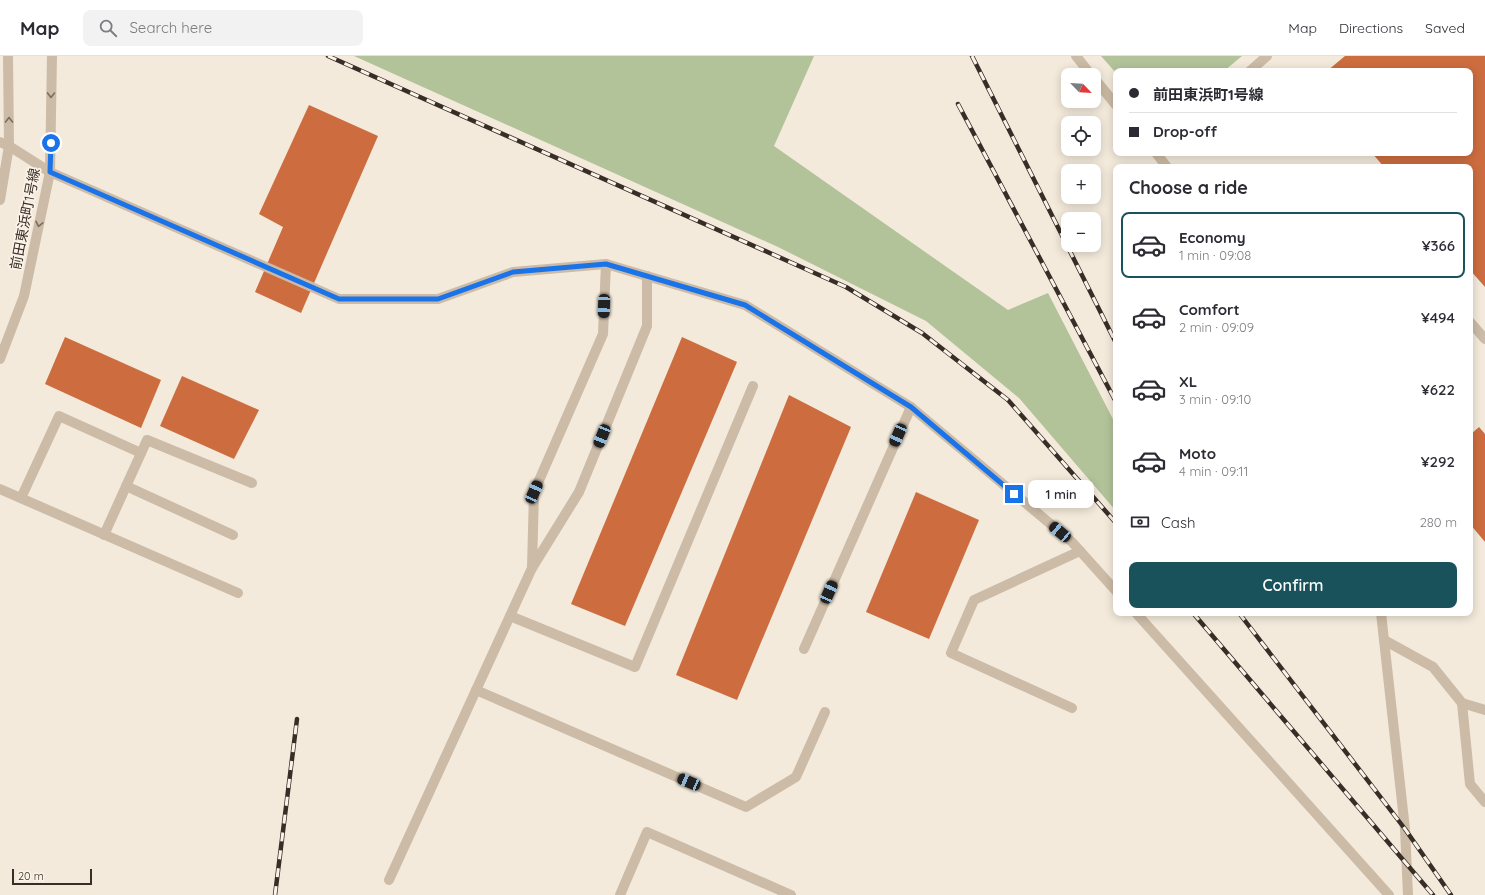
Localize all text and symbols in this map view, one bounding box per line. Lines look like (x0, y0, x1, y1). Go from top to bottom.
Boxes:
search box (83, 10, 363, 46)
text: Map (20, 16, 59, 40)
icon: search (97, 17, 119, 39)
text: Search here (129, 18, 212, 37)
text: Map (1288, 19, 1317, 37)
text: Directions (1339, 19, 1403, 37)
text: Saved (1425, 19, 1465, 37)
north arrow (1061, 68, 1101, 108)
map controls (1061, 68, 1101, 252)
text: 前田東浜町1号線 (1153, 85, 1264, 104)
one-way arrow (47, 92, 55, 98)
button: locate (1061, 116, 1101, 156)
one-way arrow (4, 117, 13, 123)
text: Drop-off (1153, 122, 1217, 141)
route start (42, 134, 60, 152)
button: + (1061, 164, 1101, 204)
street label: 前田東浜町1号線 (6, 167, 44, 271)
text: Choose a ride (1129, 176, 1248, 199)
button: − (1061, 212, 1101, 252)
one-way arrow (36, 221, 44, 227)
icon: car (1131, 227, 1167, 263)
text: Economy (1179, 228, 1246, 247)
text: ¥366 (1422, 236, 1455, 255)
text: 1 min · 09:08 (1179, 247, 1251, 263)
car (598, 294, 610, 318)
icon: car (1131, 299, 1167, 335)
text: Comfort (1179, 300, 1240, 319)
text: ¥494 (1421, 308, 1455, 327)
text: 2 min · 09:09 (1179, 319, 1254, 335)
icon: car (1131, 371, 1167, 407)
text: XL (1179, 372, 1197, 391)
text: ¥622 (1421, 380, 1455, 399)
text: 3 min · 09:10 (1179, 391, 1251, 407)
car (888, 422, 908, 448)
car (592, 423, 612, 449)
icon: car (1131, 443, 1167, 479)
text: Moto (1179, 444, 1216, 463)
text: ¥292 (1421, 452, 1455, 471)
text: 4 min · 09:11 (1179, 463, 1248, 479)
car (524, 479, 544, 505)
callout: 1 min (1028, 480, 1094, 508)
route end (1005, 485, 1023, 503)
text: 1 min (1045, 486, 1077, 502)
icon: cash (1129, 511, 1151, 533)
text: Cash (1161, 513, 1195, 532)
text: 280 m (1420, 514, 1457, 530)
car (1047, 520, 1073, 544)
button: Confirm (1129, 562, 1457, 608)
car (819, 579, 839, 605)
car (676, 772, 702, 792)
scale bar (12, 867, 92, 886)
text: 20 m (18, 869, 44, 883)

